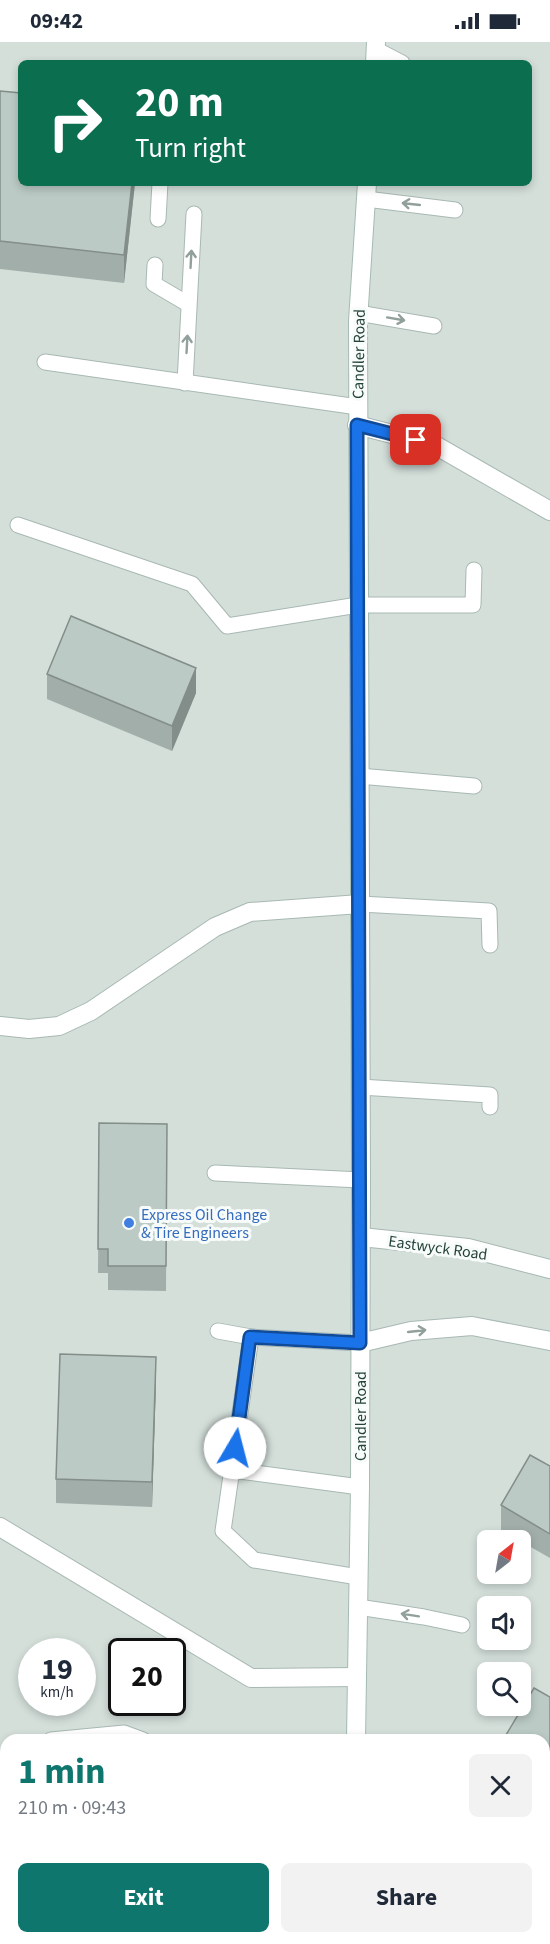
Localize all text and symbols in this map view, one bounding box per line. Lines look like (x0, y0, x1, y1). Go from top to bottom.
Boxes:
text: 09:42 (30, 5, 83, 37)
text: 20 m (135, 73, 224, 133)
icon: right (36, 84, 114, 162)
text: Turn right (135, 129, 246, 168)
one-way arrow (401, 198, 421, 209)
one-way arrow (186, 250, 197, 270)
street label: Candler Road (347, 309, 371, 399)
one-way arrow (386, 314, 406, 325)
one-way arrow (181, 334, 192, 354)
pin (390, 414, 441, 465)
icon: arrive (399, 423, 432, 456)
place label: Express Oil Change & Tire Engineers (141, 1204, 267, 1244)
marker: Express Oil Change & Tire Engineers (122, 1216, 136, 1230)
street label: Eastwyck Road (387, 1230, 489, 1266)
one-way arrow (407, 1325, 427, 1336)
street label: Candler Road (350, 1371, 372, 1461)
position arrow (203, 1416, 267, 1480)
north arrow (477, 1530, 531, 1584)
map controls (477, 1530, 531, 1716)
button: sound (477, 1596, 531, 1650)
one-way arrow (401, 1609, 420, 1620)
speed limit sign: 20 (108, 1638, 186, 1716)
text: 19 (41, 1648, 73, 1691)
button: search (477, 1662, 531, 1716)
text: km/h (40, 1682, 74, 1703)
text: 1 min (18, 1746, 106, 1797)
button: close (469, 1754, 532, 1817)
text: 210 m · 09:43 (18, 1794, 126, 1822)
button: Exit (18, 1863, 269, 1932)
button: Share (281, 1863, 532, 1932)

